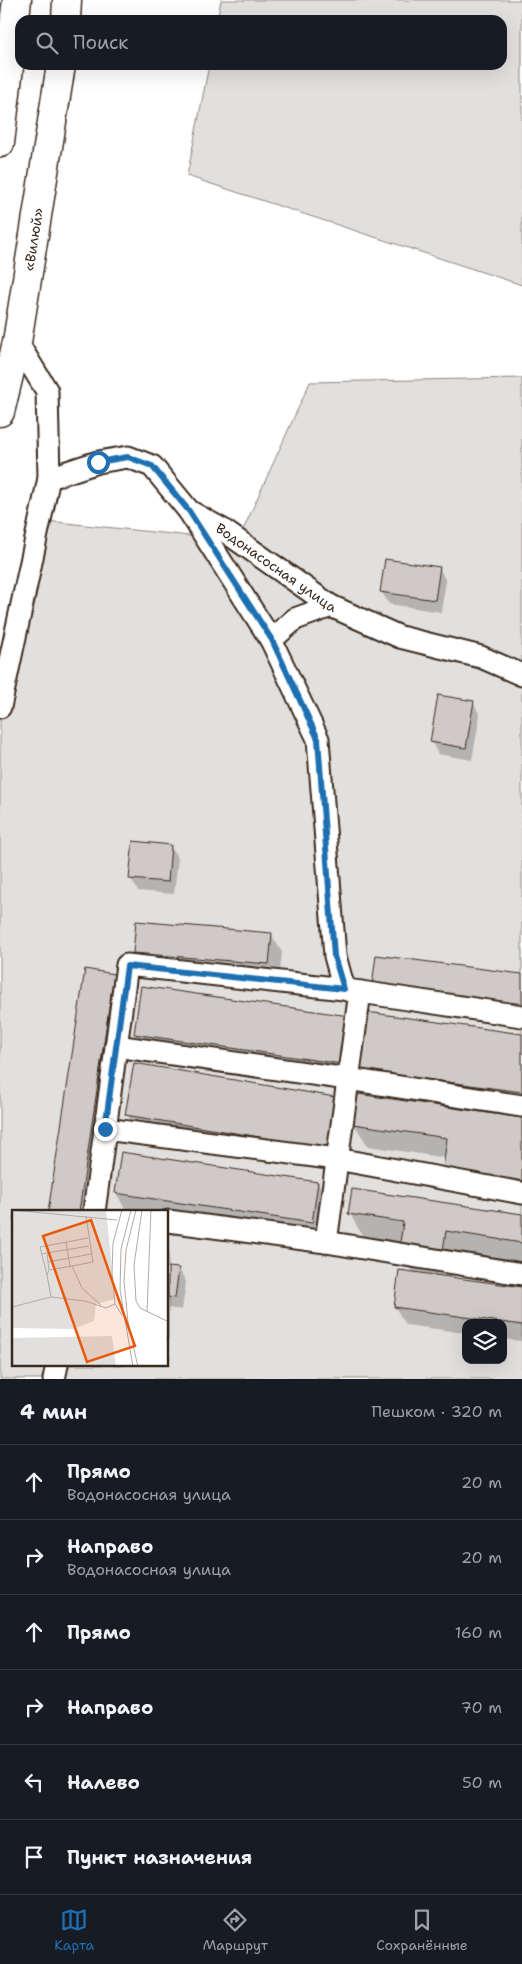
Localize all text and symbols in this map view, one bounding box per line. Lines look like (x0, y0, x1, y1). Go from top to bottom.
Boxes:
search box (15, 15, 507, 70)
icon: search (33, 29, 61, 57)
text: Поиск (73, 30, 128, 55)
street label: «Вилюй» (19, 206, 47, 272)
route start (87, 451, 110, 474)
street label: Водонасосная улица (213, 519, 339, 616)
route end (94, 1118, 117, 1141)
inset map (12, 1210, 169, 1366)
map controls (462, 1319, 507, 1364)
button: layers (462, 1319, 507, 1364)
text: 4 мин (20, 1398, 87, 1426)
text: Пешком · 320 m (371, 1401, 502, 1422)
text: Прямо (67, 1459, 131, 1484)
icon: ahead (20, 1468, 48, 1496)
text: 20 m (461, 1472, 502, 1493)
text: Водонасосная улица (67, 1484, 231, 1505)
text: Направо (67, 1534, 153, 1559)
icon: right (20, 1543, 48, 1571)
text: 20 m (461, 1547, 502, 1568)
text: Водонасосная улица (67, 1559, 231, 1580)
icon: ahead (20, 1618, 48, 1646)
text: Прямо (67, 1620, 131, 1645)
text: 160 m (455, 1622, 502, 1643)
icon: right (20, 1693, 48, 1721)
text: Направо (67, 1695, 153, 1720)
text: 70 m (461, 1697, 502, 1718)
icon: left (20, 1768, 48, 1796)
text: Налево (67, 1770, 140, 1795)
text: 50 m (462, 1772, 502, 1793)
icon: arrive (20, 1843, 48, 1871)
text: Пункт назначения (67, 1845, 252, 1870)
tab: Карта (54, 1906, 94, 1954)
tab: Маршрут (203, 1906, 268, 1954)
tab: Сохранённые (376, 1906, 468, 1954)

